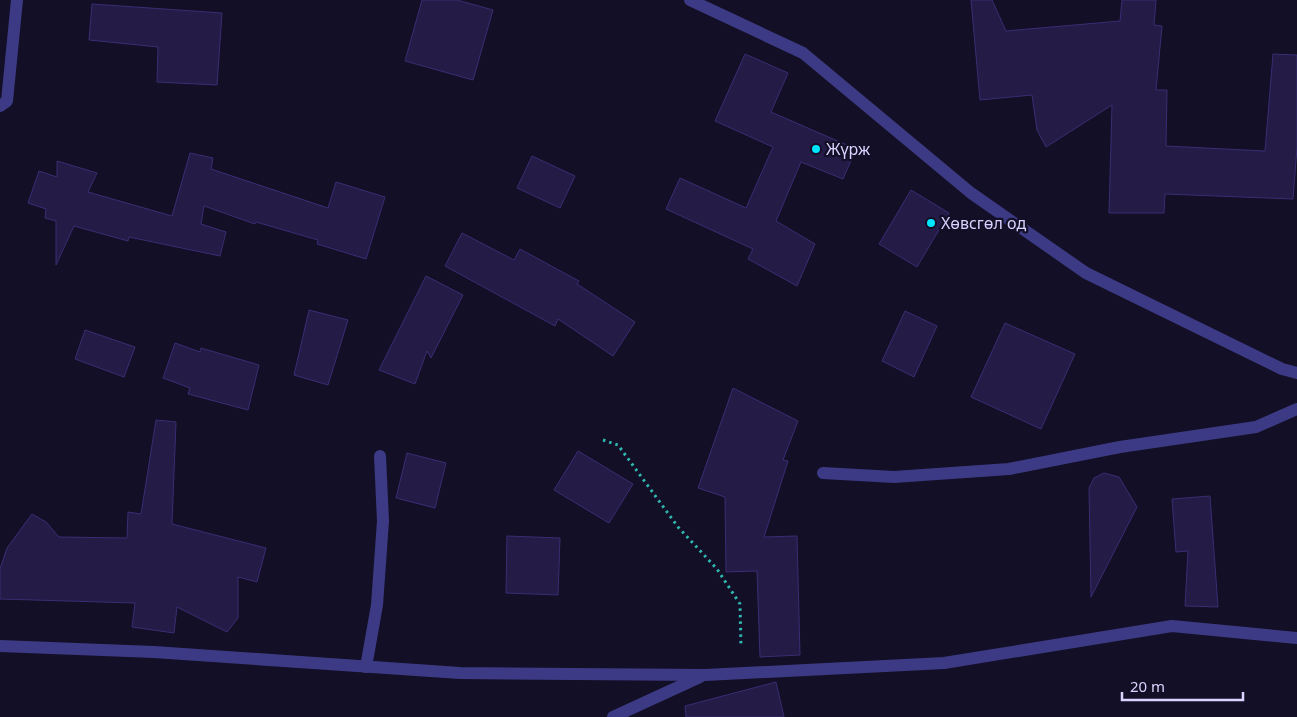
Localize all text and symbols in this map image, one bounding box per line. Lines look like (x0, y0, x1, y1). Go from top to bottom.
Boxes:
place label: Жүрж (826, 138, 871, 160)
marker: Жүрж (810, 143, 822, 155)
place label: Хөвсгөл од (941, 212, 1026, 234)
marker: Хөвсгөл од (925, 217, 937, 229)
scale bar (1122, 670, 1243, 702)
text: 20 m (1130, 676, 1165, 696)

